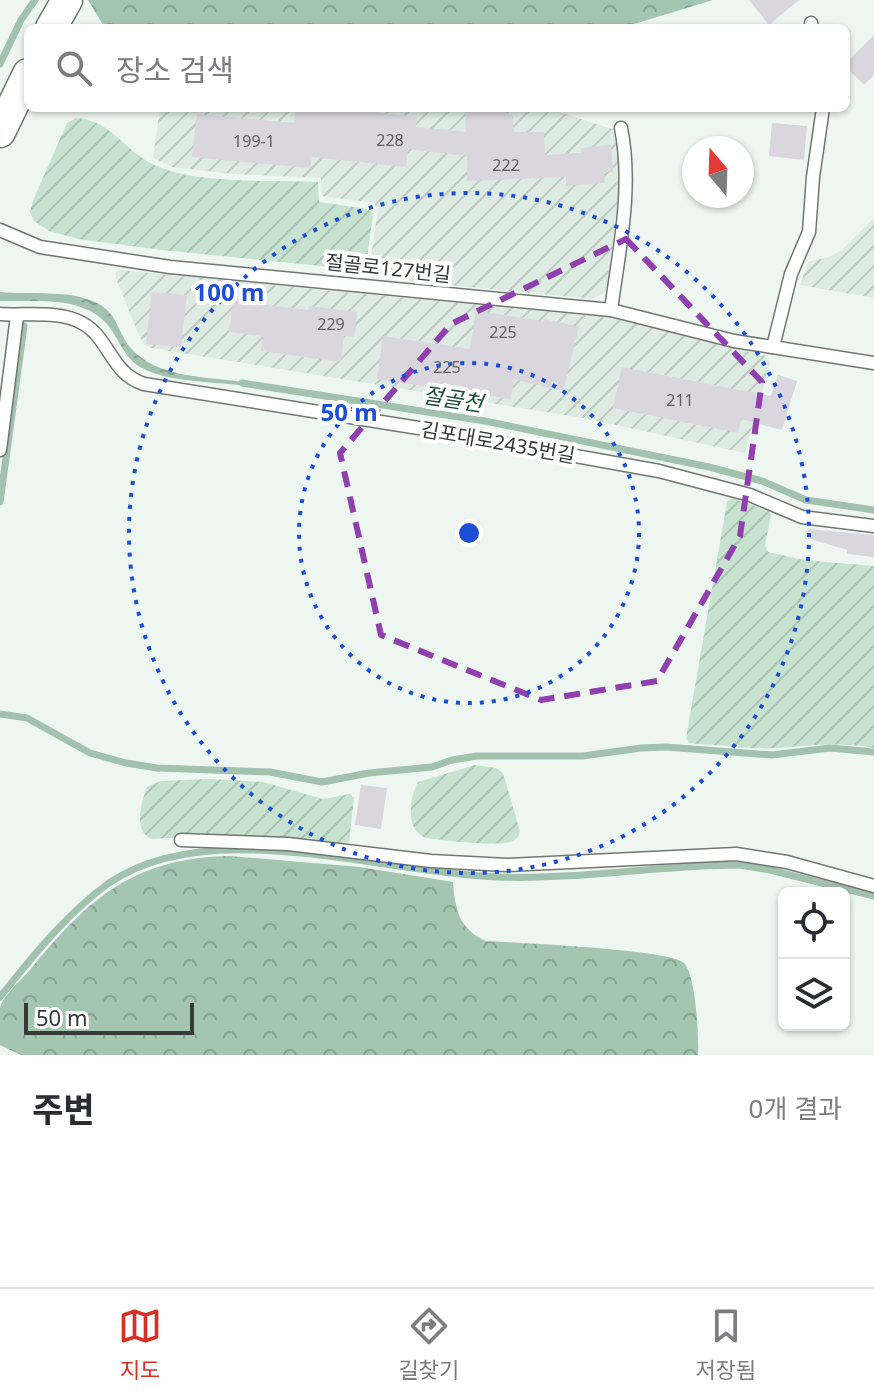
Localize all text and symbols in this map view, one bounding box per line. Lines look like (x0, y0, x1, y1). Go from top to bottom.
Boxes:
search box (24, 24, 850, 112)
icon: search (52, 46, 96, 90)
text: 장소 검색 (116, 49, 234, 90)
house number: 228 (376, 129, 404, 151)
house number: 199-1 (233, 130, 275, 152)
north arrow (682, 136, 754, 208)
house number: 222 (492, 154, 520, 176)
street label: 절골로127번길 (324, 248, 452, 288)
text: 100 m (194, 275, 264, 308)
house number: 229 (317, 313, 345, 335)
house number: 225 (489, 321, 517, 343)
house number: 225 (433, 356, 461, 378)
water label: 절골천 (421, 378, 488, 418)
house number: 211 (666, 389, 694, 411)
text: 50 m (320, 395, 378, 428)
street label: 김포대로2435번길 (419, 415, 577, 469)
centre of rings (455, 519, 483, 547)
map controls (778, 887, 850, 1031)
button: locate (778, 887, 850, 959)
button: layers (778, 959, 850, 1031)
scale bar (24, 999, 194, 1035)
text: 50 m (36, 1002, 87, 1032)
text: 주변 (32, 1086, 95, 1132)
text: 0개 결과 (749, 1090, 842, 1126)
tab: 지도 (118, 1304, 162, 1384)
tab: 길찾기 (398, 1304, 459, 1384)
tab: 저장됨 (695, 1304, 756, 1384)

